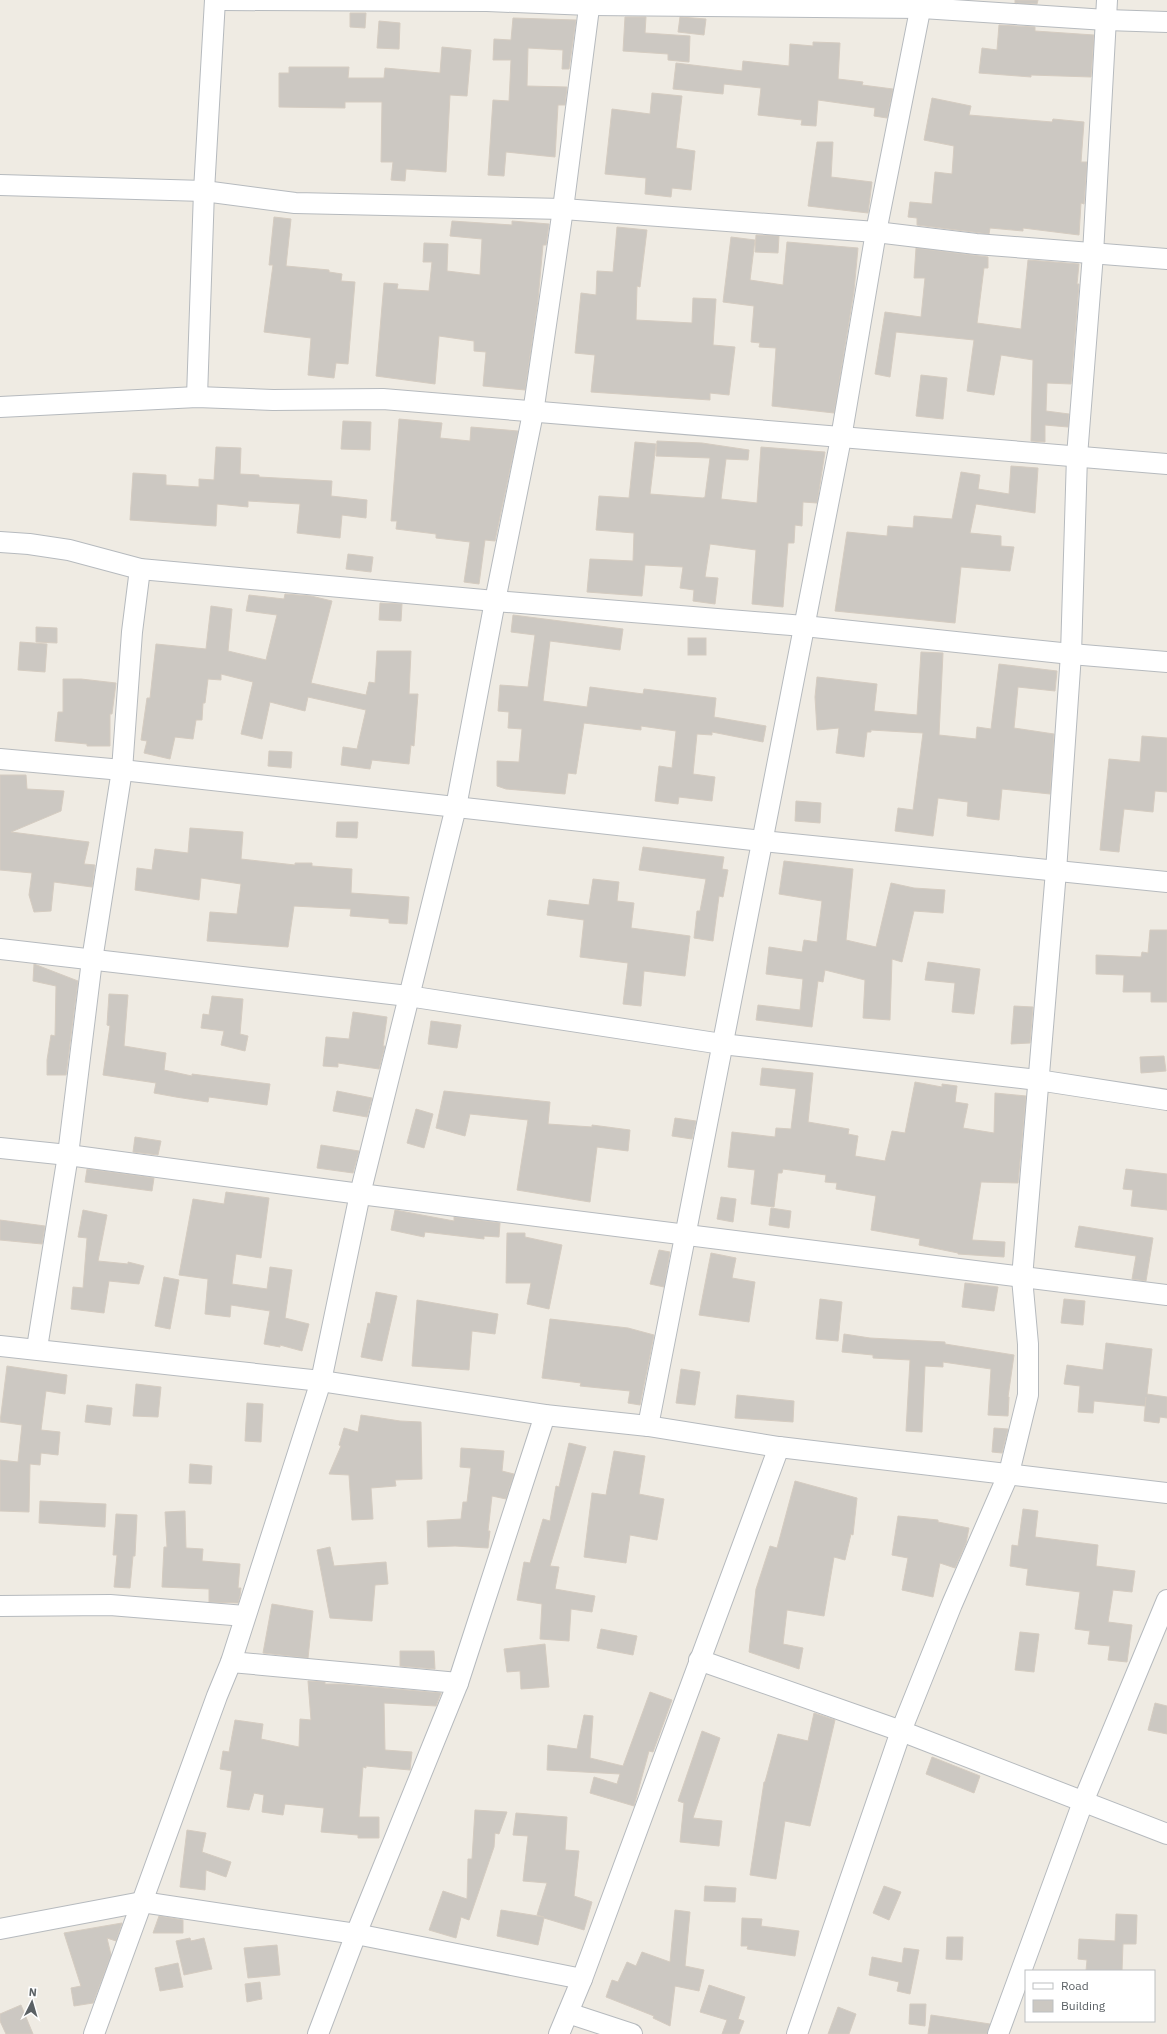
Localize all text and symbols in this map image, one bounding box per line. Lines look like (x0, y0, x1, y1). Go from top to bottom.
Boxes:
legend (1025, 1970, 1155, 2022)
text: Road (1061, 1978, 1089, 1993)
north arrow (12, 1982, 52, 2022)
text: N (28, 1985, 37, 1999)
text: Building (1061, 1998, 1106, 2013)

